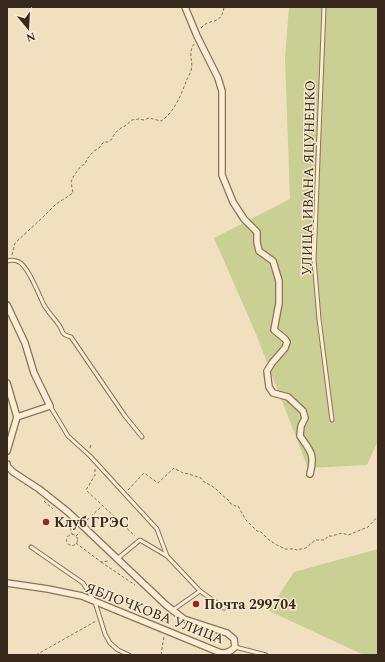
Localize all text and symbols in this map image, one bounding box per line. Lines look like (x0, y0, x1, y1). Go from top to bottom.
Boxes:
north arrow (8, 8, 48, 48)
text: N (24, 28, 38, 47)
street label: УЛИЦА ИВАНА ЯЦУНЕНКО (296, 80, 321, 276)
place label: Клуб ГРЭС (54, 512, 129, 533)
marker: Клуб ГРЭС (41, 517, 51, 527)
street label: ЯБЛОЧКОВА УЛИЦА (82, 577, 228, 650)
place label: Почта 299704 (204, 594, 296, 615)
marker: Почта 299704 (191, 599, 201, 609)

